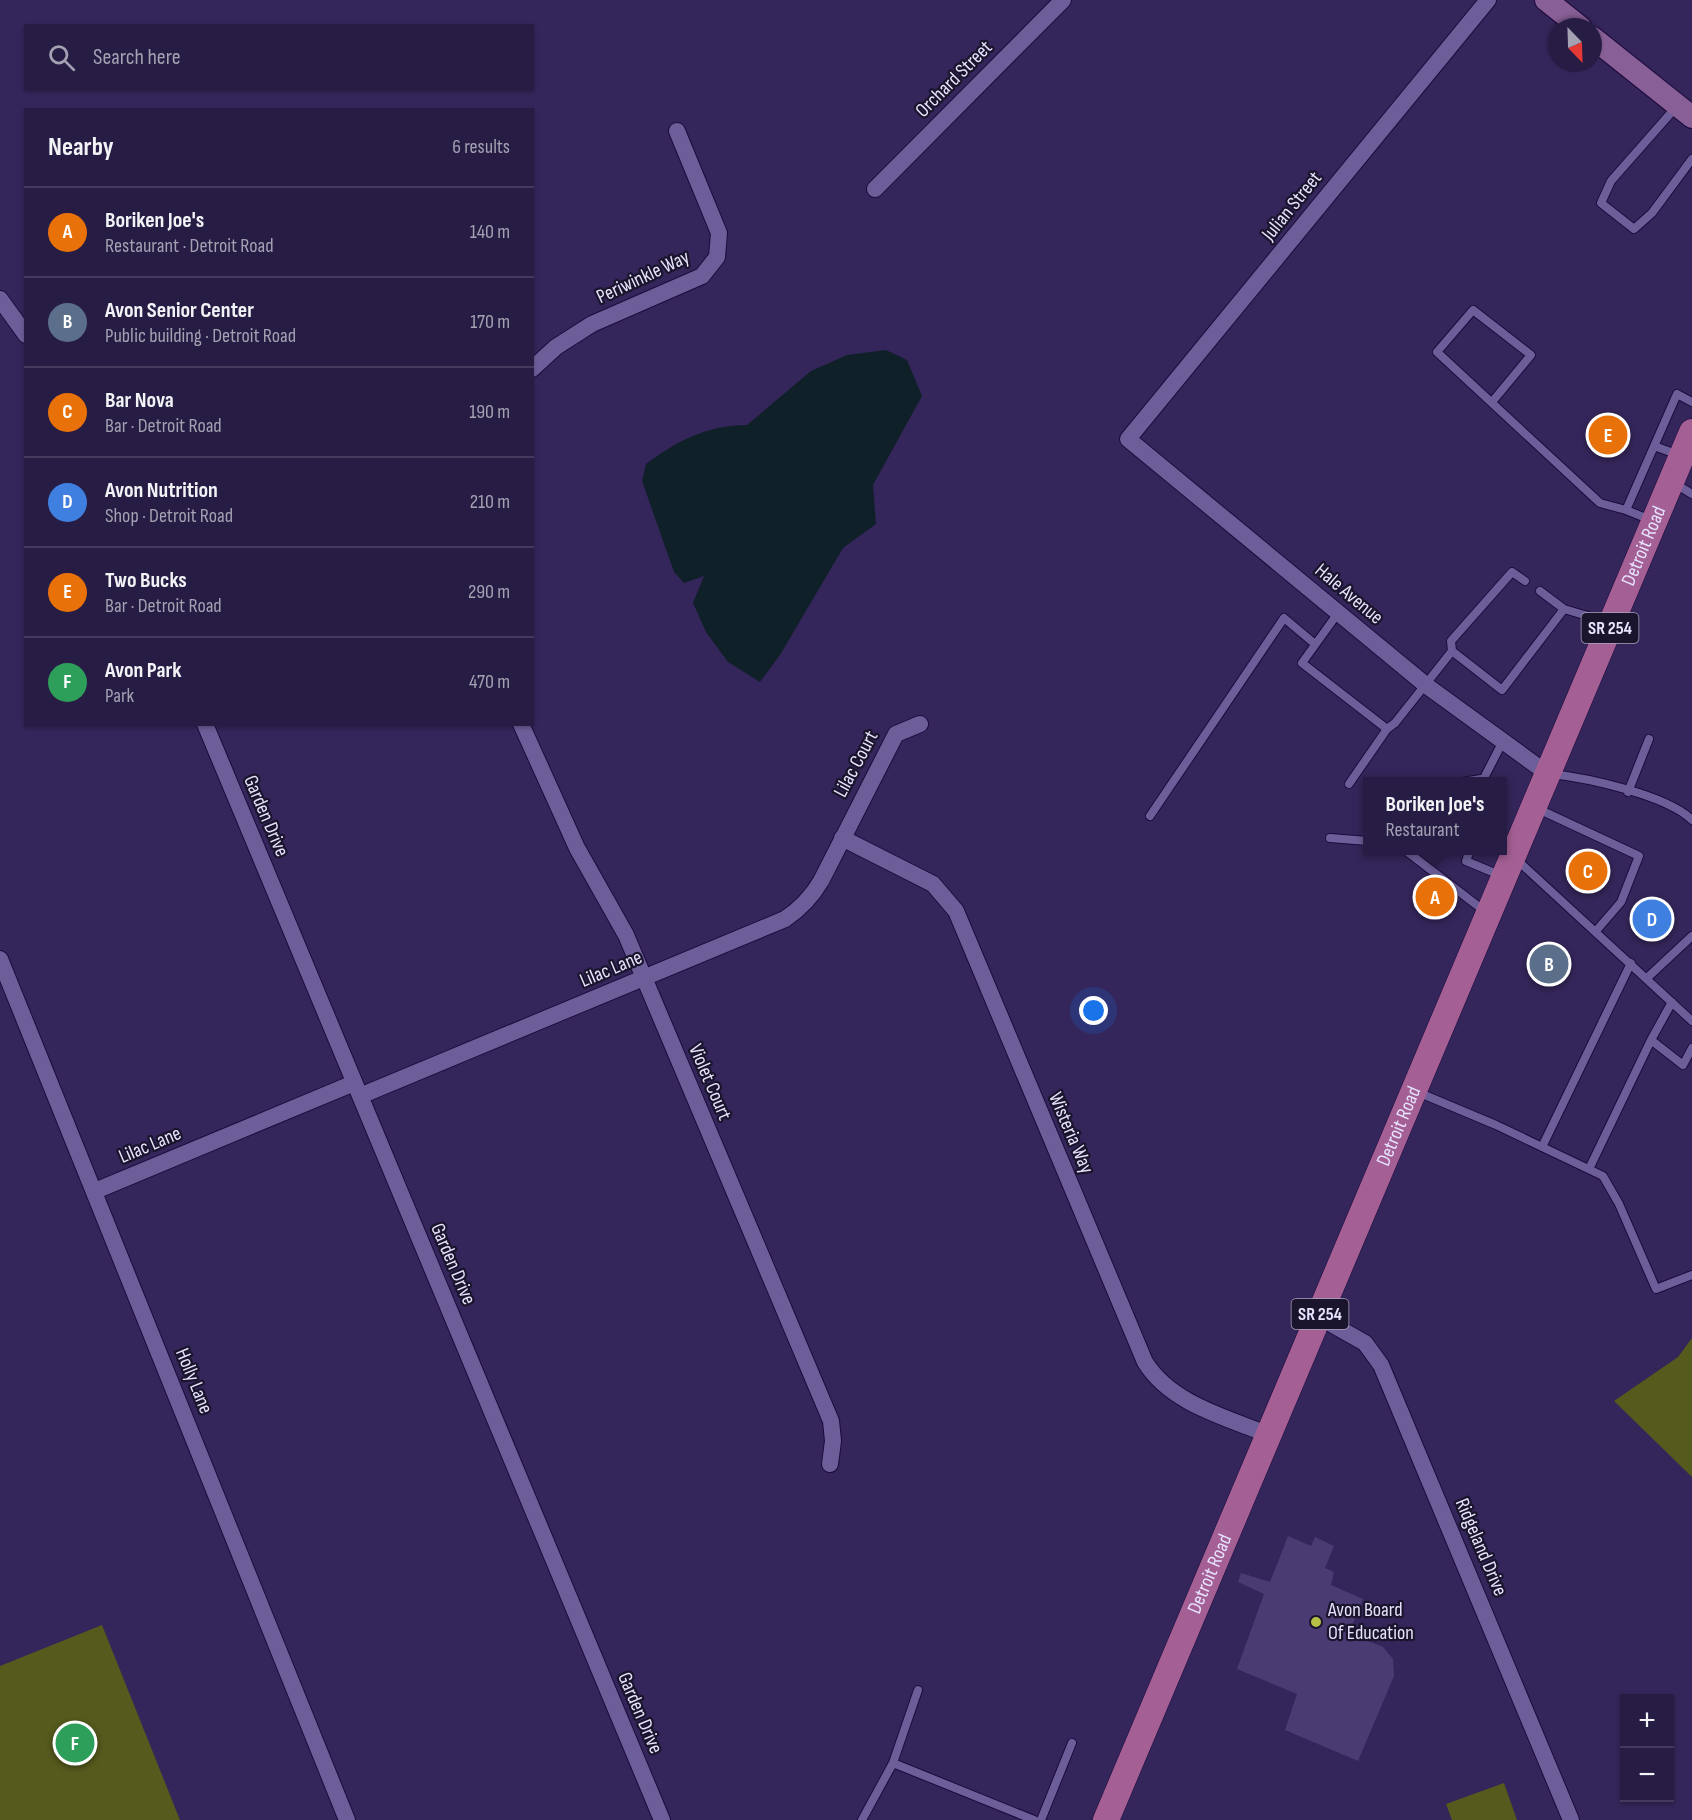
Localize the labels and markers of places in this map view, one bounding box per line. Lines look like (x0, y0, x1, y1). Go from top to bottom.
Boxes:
pin: E (1588, 412, 1628, 458)
pin: C (1568, 848, 1608, 894)
pin: A (1416, 874, 1454, 920)
pin: D (1632, 896, 1672, 942)
pin: B (1530, 942, 1568, 986)
place label: Avon Board Of Education (1327, 1598, 1414, 1645)
marker: Avon Board Of Education (1309, 1615, 1323, 1629)
pin: F (56, 1720, 94, 1766)

